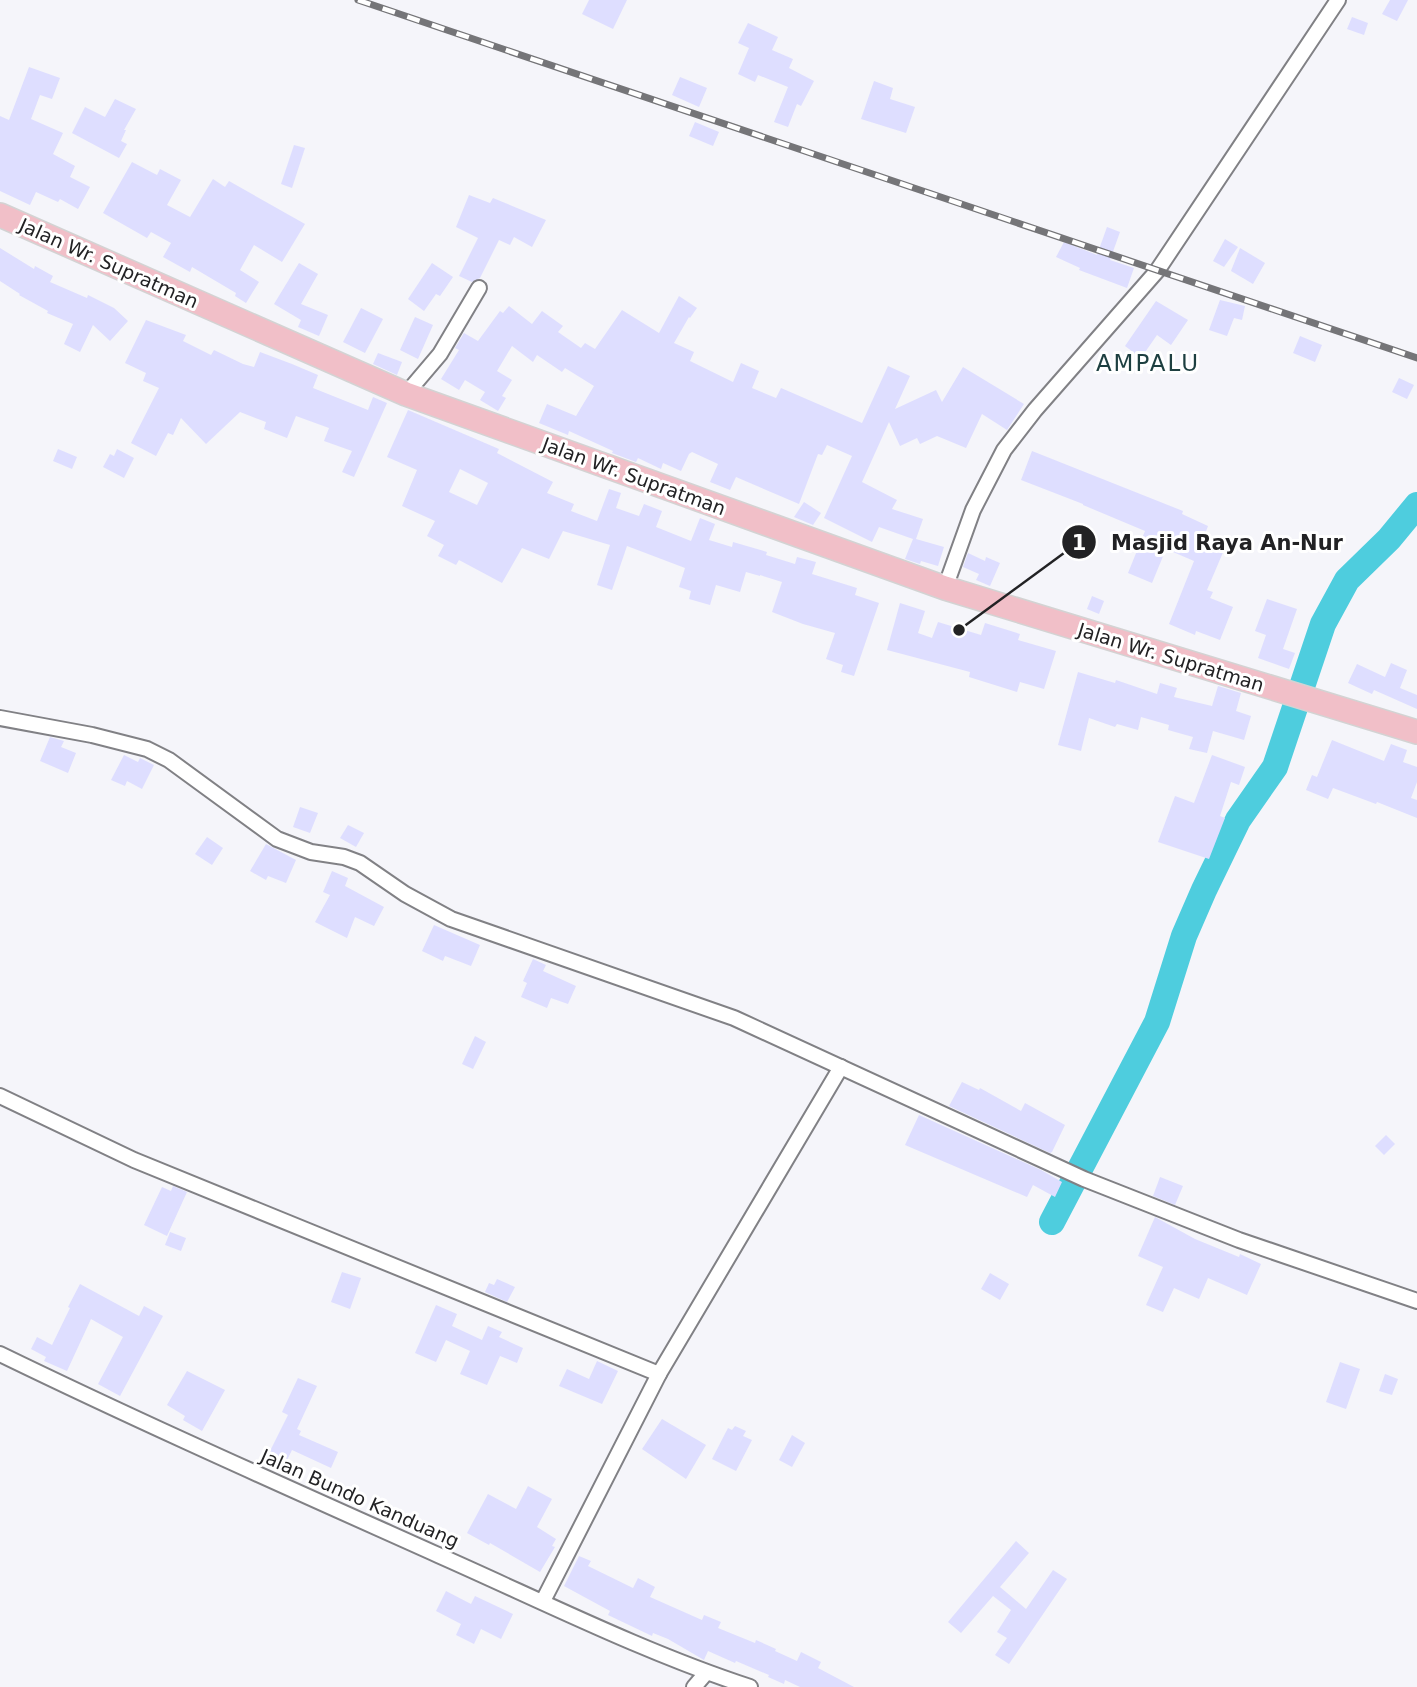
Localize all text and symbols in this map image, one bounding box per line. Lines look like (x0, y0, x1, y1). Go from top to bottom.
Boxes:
street label: Jalan Wr. Supratman (15, 213, 202, 312)
district label: AMPALU (1096, 350, 1200, 376)
street label: Jalan Wr. Supratman (538, 432, 729, 519)
callout: Masjid Raya An-Nur (1062, 521, 1357, 563)
text: 1 (1072, 531, 1086, 555)
text: Masjid Raya An-Nur (1111, 531, 1344, 555)
street label: Jalan Wr. Supratman (1074, 618, 1267, 696)
street label: Jalan Bundo Kanduang (257, 1444, 463, 1552)

